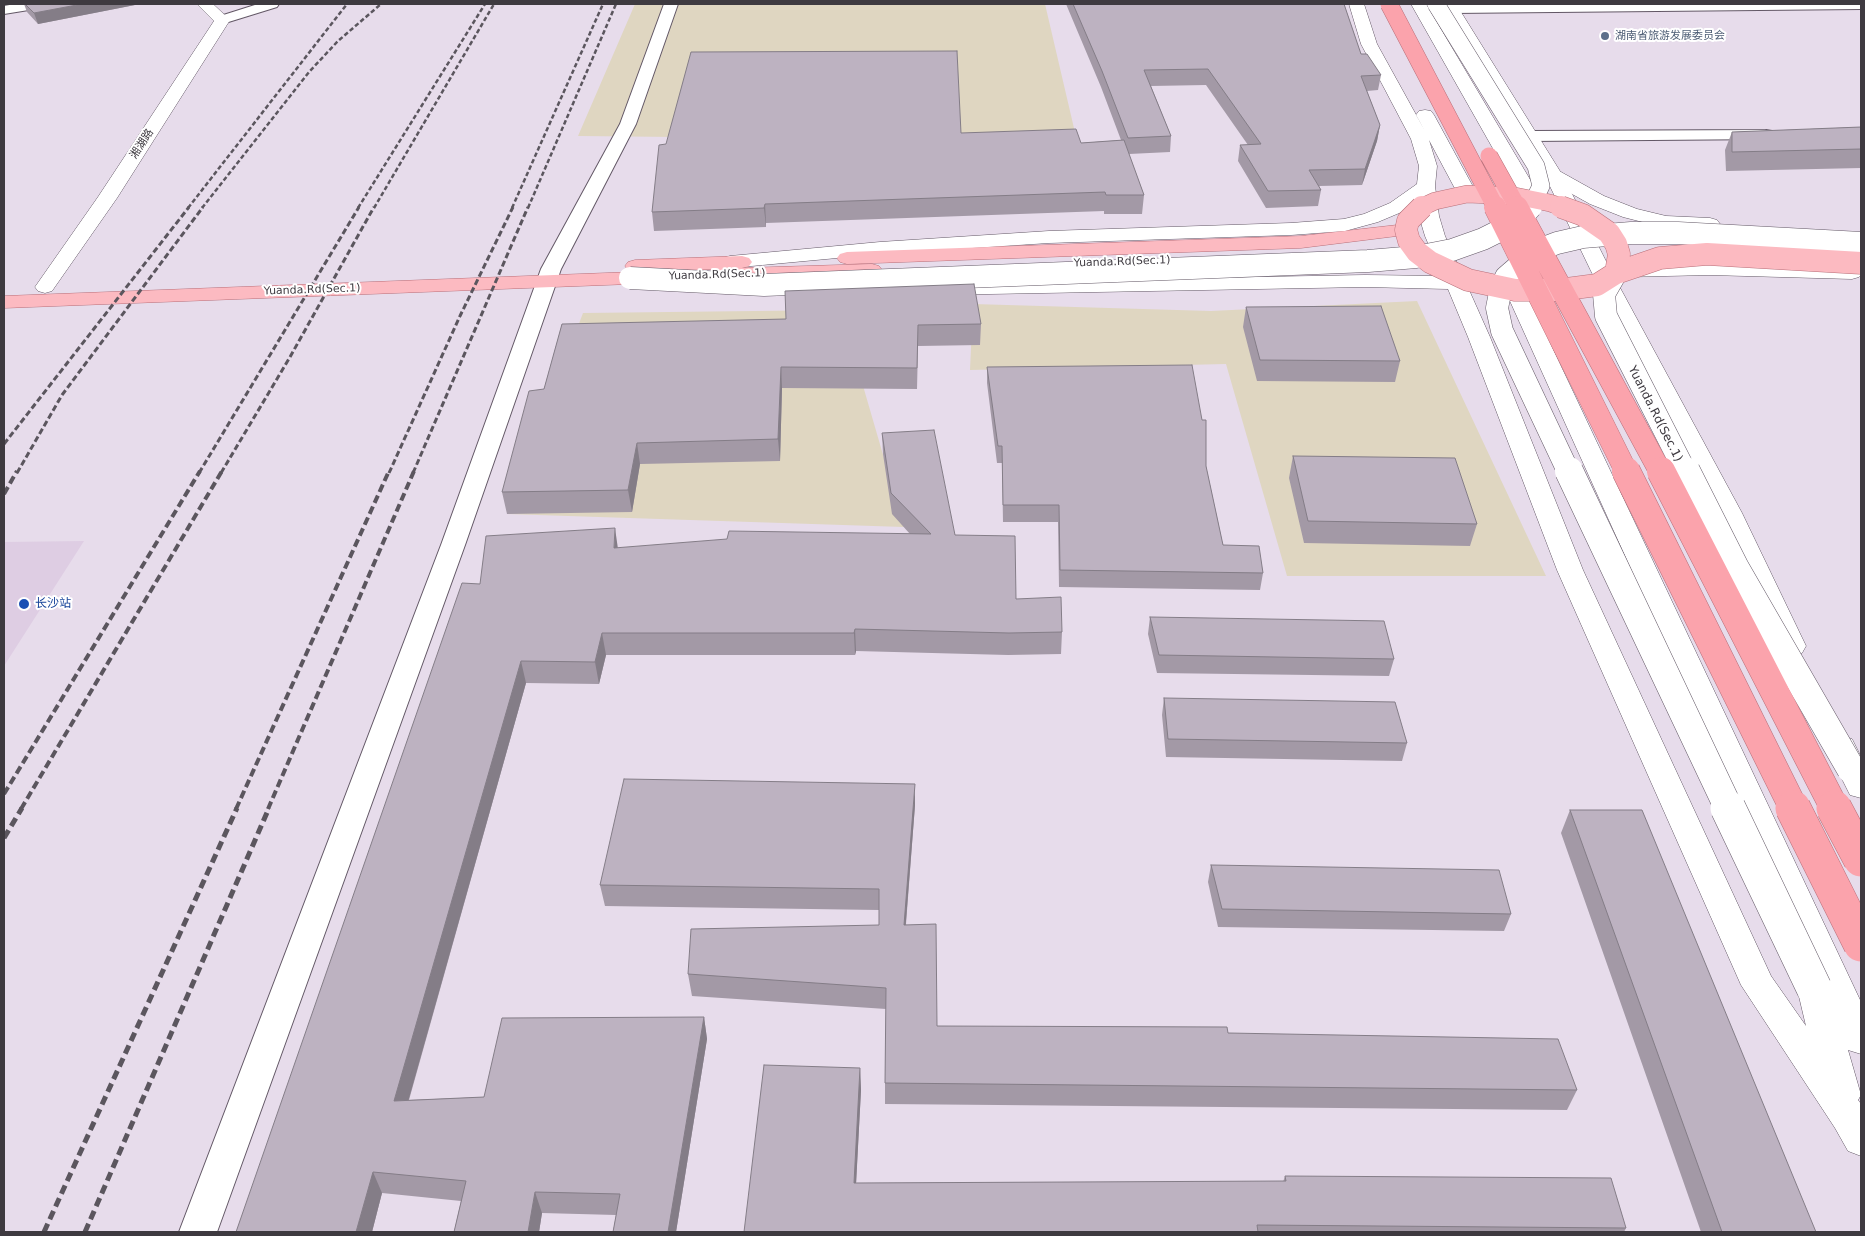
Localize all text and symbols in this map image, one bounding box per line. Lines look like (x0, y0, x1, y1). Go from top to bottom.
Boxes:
place label: 湖南省旅游发展委员会 (1615, 29, 1725, 43)
marker: 湖南省旅游发展委员会 (1599, 30, 1611, 42)
street label: 湘湖路 (127, 127, 157, 161)
street label: Yuanda.Rd(Sec.1) (1073, 254, 1171, 270)
street label: Yuanda.Rd(Sec.1) (668, 267, 766, 283)
street label: Yuanda.Rd(Sec.1) (263, 282, 361, 298)
street label: Yuanda.Rd(Sec.1) (1625, 364, 1685, 464)
marker: 长沙站 (17, 597, 31, 611)
place label: 长沙站 (35, 597, 71, 611)

